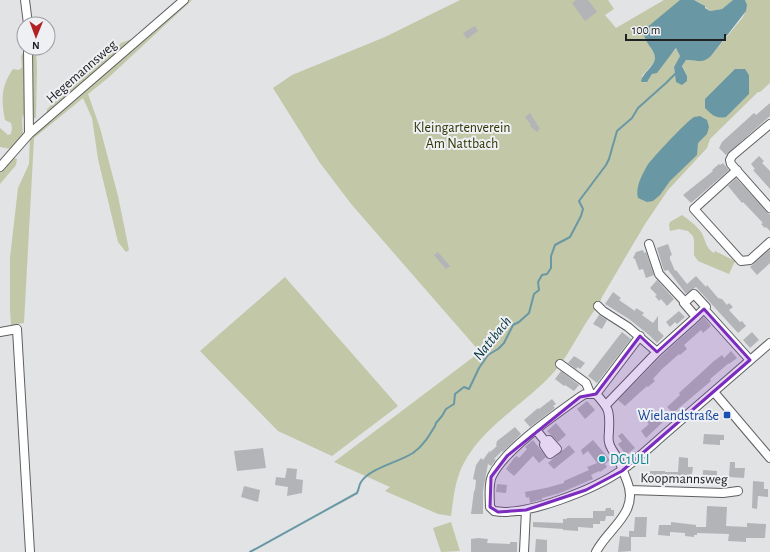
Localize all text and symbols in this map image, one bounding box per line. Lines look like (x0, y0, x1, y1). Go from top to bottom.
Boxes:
north arrow (16, 16, 56, 56)
scale bar (626, 16, 725, 42)
text: 100 m (632, 24, 660, 36)
street label: Hegemannsweg (44, 37, 120, 106)
text: N (32, 40, 40, 51)
park label: Kleingartenverein Am Nattbach (413, 121, 511, 151)
water label: Nattbach (470, 314, 514, 363)
place label: Wielandstraße (638, 409, 719, 423)
marker: Wielandstraße (722, 410, 732, 420)
place label: DC1ULI (610, 453, 649, 467)
marker: DC1ULI (597, 454, 607, 464)
street label: Koopmannsweg (640, 471, 728, 487)

